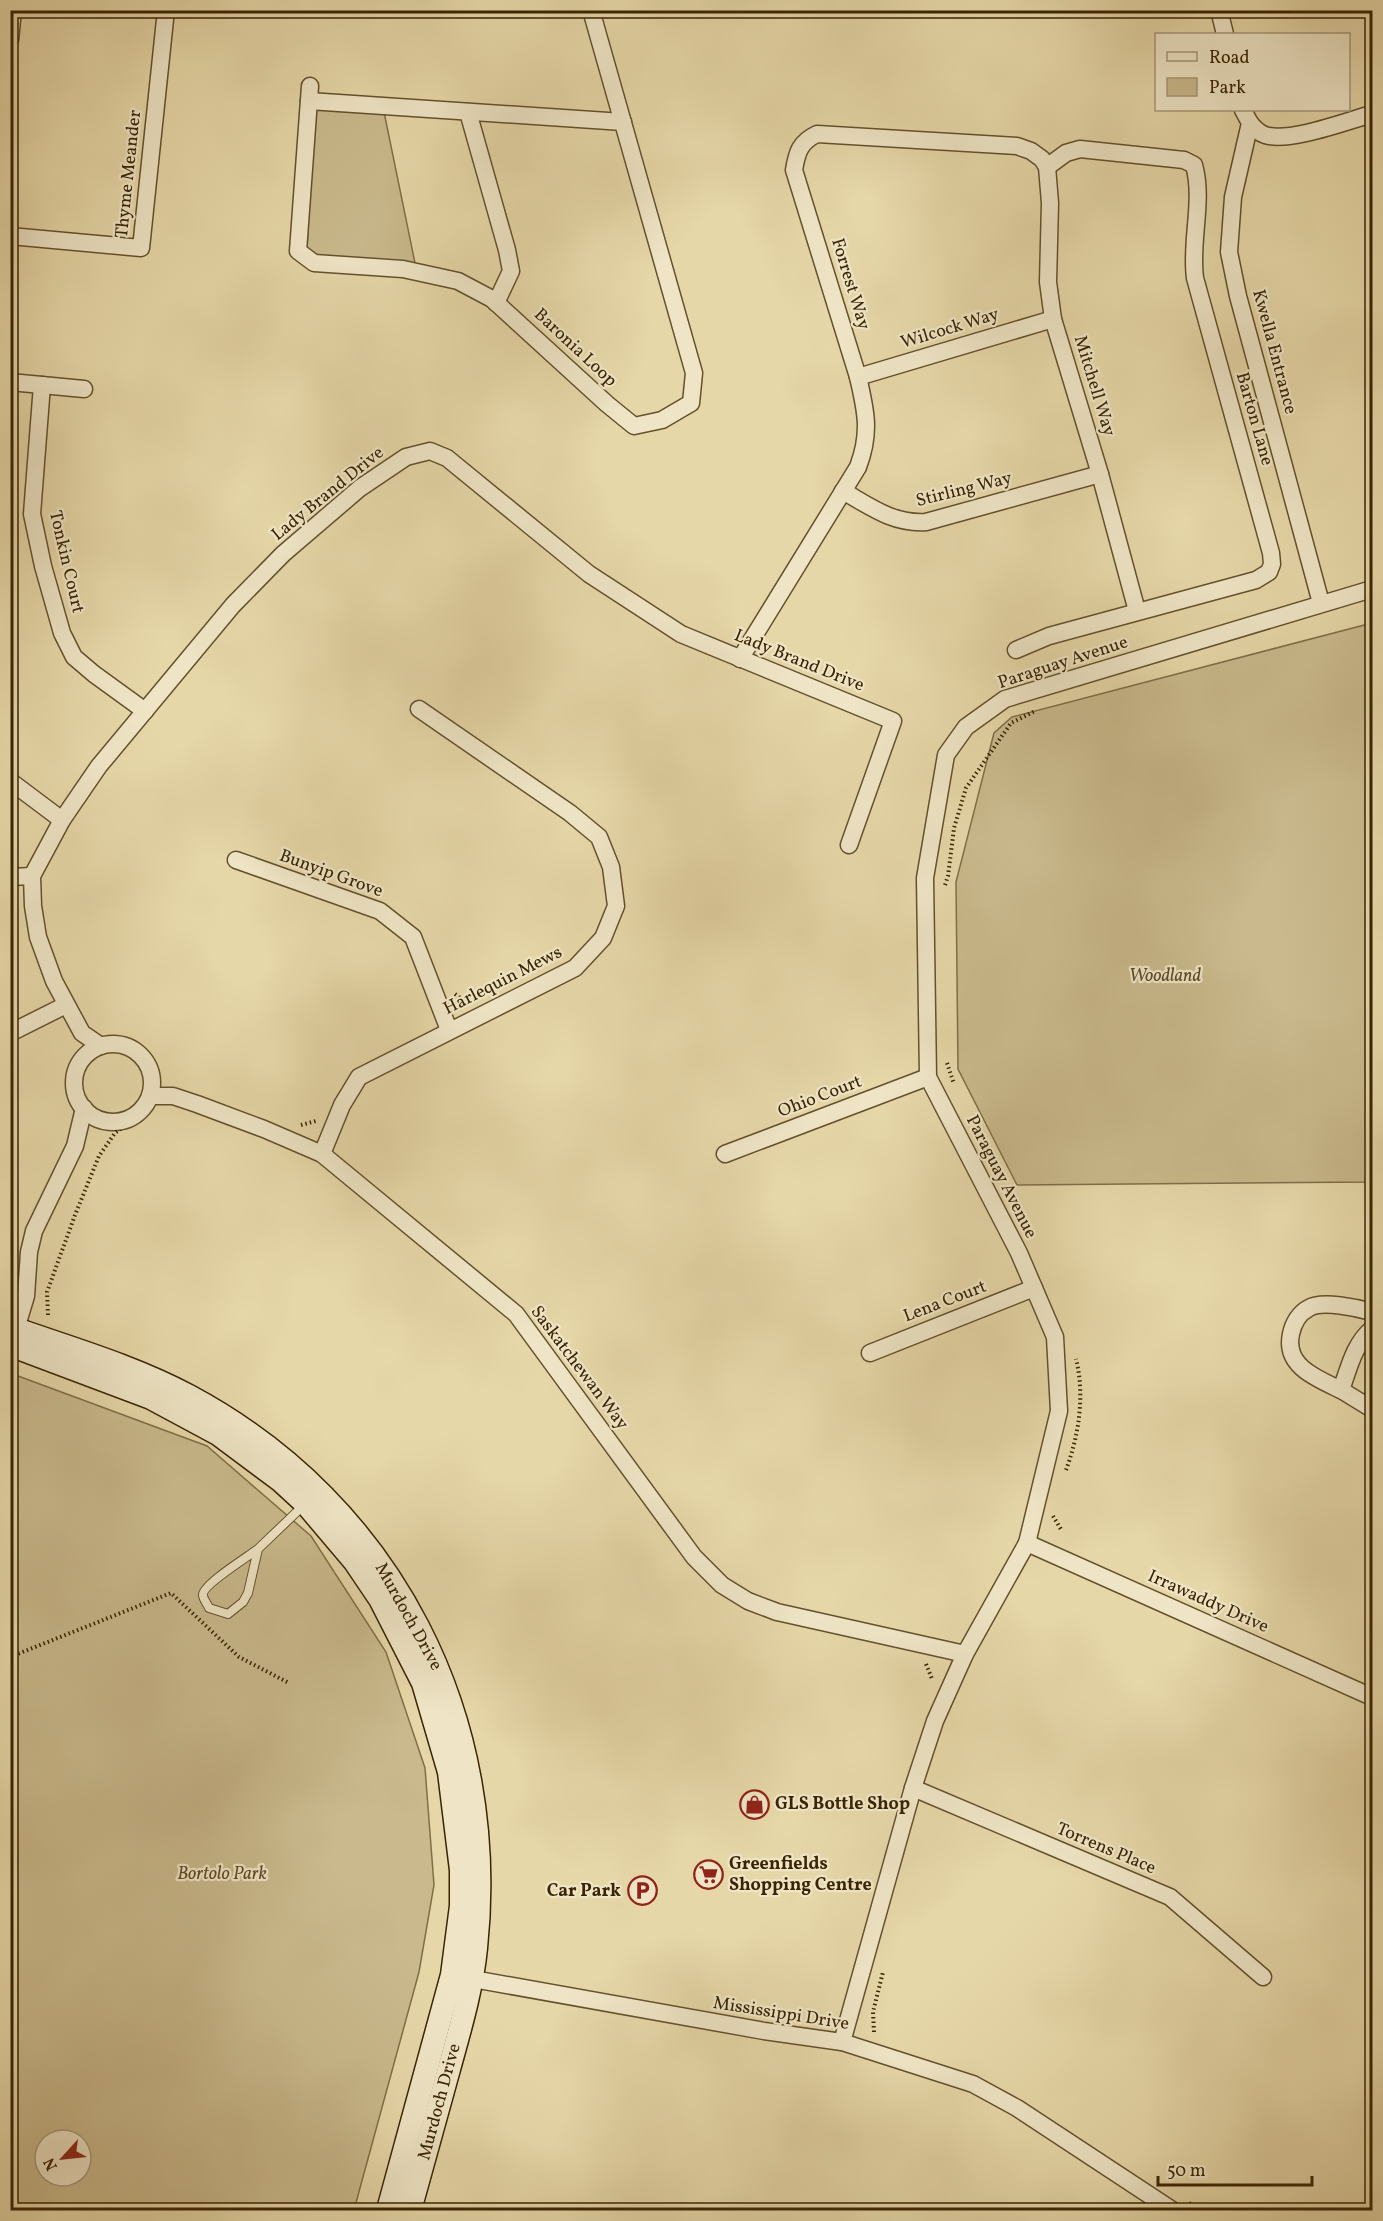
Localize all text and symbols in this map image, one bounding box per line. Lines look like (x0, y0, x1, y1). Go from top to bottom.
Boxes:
legend (1155, 33, 1350, 111)
text: Road (1209, 46, 1250, 71)
text: Park (1209, 76, 1246, 101)
street label: Thyme Meander (110, 108, 148, 239)
street label: Forrest Way (824, 235, 876, 333)
street label: Kwella Entrance (1245, 287, 1303, 417)
street label: Wilcock Way (898, 302, 1002, 356)
street label: Baronia Loop (528, 303, 622, 393)
street label: Mitchell Way (1067, 333, 1121, 440)
street label: Barton Lane (1229, 369, 1279, 469)
street label: Lady Brand Drive (266, 441, 390, 547)
street label: Stirling Way (913, 466, 1015, 514)
street label: Tonkin Court (42, 508, 90, 616)
street label: Lady Brand Drive (730, 624, 868, 698)
street label: Paraguay Avenue (995, 630, 1131, 696)
street label: Bunyip Grove (276, 844, 386, 904)
street label: Harlequin Mews (439, 940, 567, 1022)
park label: Woodland (1129, 964, 1201, 989)
street label: Ohio Court (775, 1070, 865, 1124)
street label: Paraguay Avenue (959, 1111, 1043, 1243)
street label: Lena Court (900, 1275, 990, 1329)
street label: Saskatchewan Way (524, 1301, 634, 1435)
street label: Murdoch Drive (368, 1559, 448, 1675)
street label: Irrawaddy Drive (1144, 1564, 1272, 1640)
shop icon: GLS Bottle Shop (738, 1788, 770, 1820)
place label: GLS Bottle Shop (775, 1792, 910, 1817)
street label: Torrens Place (1052, 1817, 1160, 1881)
place label: Greenfields Shopping Centre (729, 1852, 872, 1898)
supermarket icon: Greenfields Shopping Centre (692, 1858, 724, 1890)
park label: Bortolo Park (177, 1862, 267, 1887)
parking icon: Car Park (626, 1875, 658, 1907)
place label: Car Park (547, 1879, 621, 1904)
street label: Mississippi Drive (711, 1991, 851, 2037)
street label: Murdoch Drive (412, 2041, 468, 2163)
north arrow (33, 2128, 93, 2188)
scale bar (1158, 2149, 1312, 2187)
text: N (39, 2153, 64, 2174)
text: 50 m (1167, 2159, 1206, 2184)

